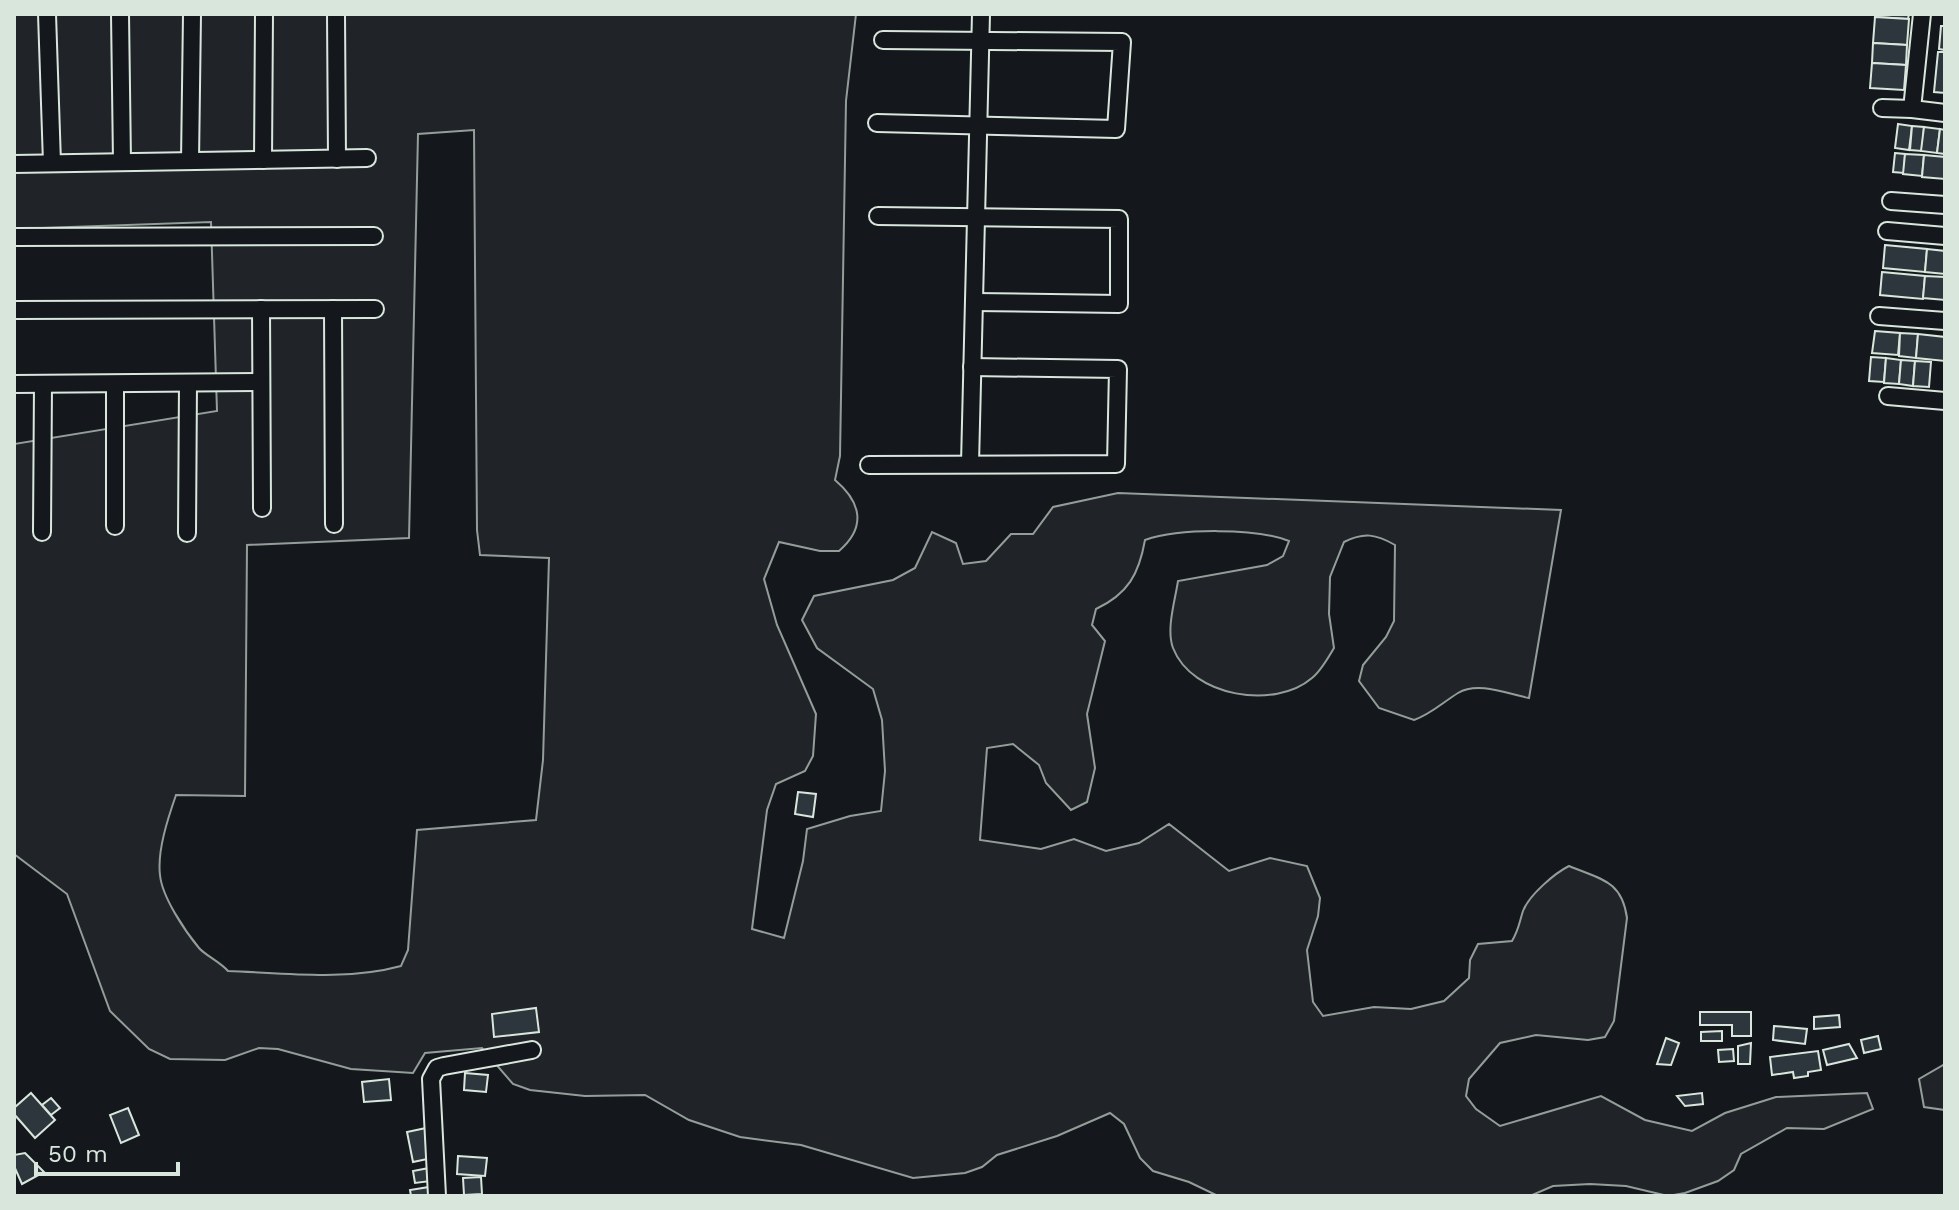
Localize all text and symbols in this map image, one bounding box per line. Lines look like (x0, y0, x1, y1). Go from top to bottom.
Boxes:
scale bar (36, 1126, 178, 1176)
text: 50 m (48, 1140, 108, 1168)

